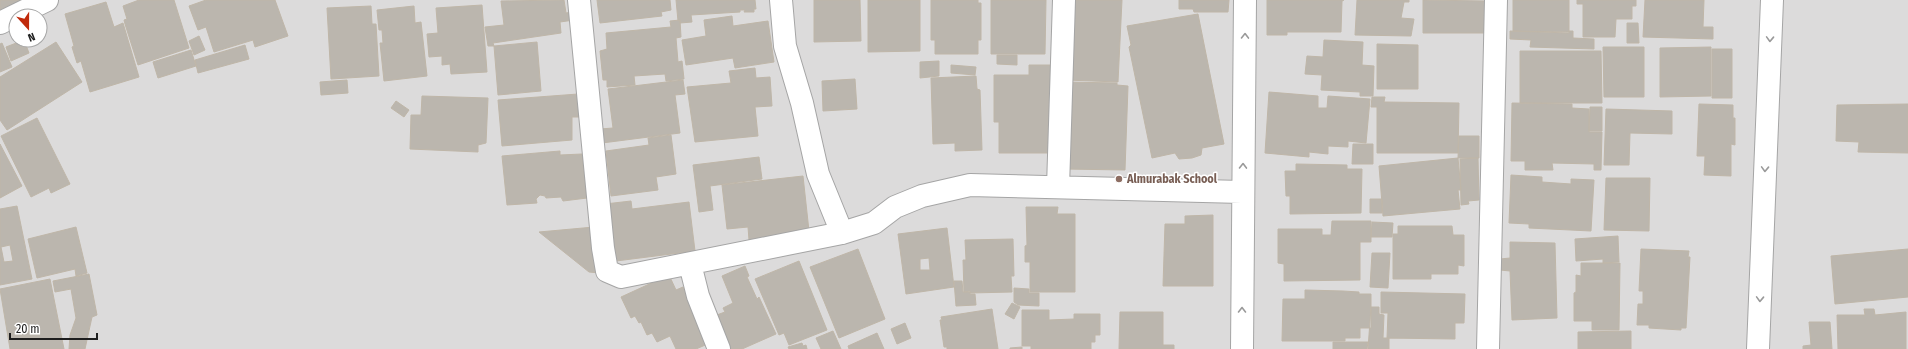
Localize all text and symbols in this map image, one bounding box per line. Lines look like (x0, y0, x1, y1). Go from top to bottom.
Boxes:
north arrow (8, 8, 48, 48)
text: N (26, 30, 37, 44)
one-way arrow (1241, 33, 1249, 39)
one-way arrow (1766, 36, 1775, 42)
one-way arrow (1239, 163, 1247, 169)
one-way arrow (1761, 166, 1770, 172)
place label: Almurabak School (1126, 172, 1218, 186)
marker: Almurabak School (1114, 174, 1124, 184)
one-way arrow (1756, 296, 1765, 302)
one-way arrow (1238, 307, 1246, 313)
scale bar (10, 315, 97, 341)
text: 20 m (16, 322, 40, 336)

